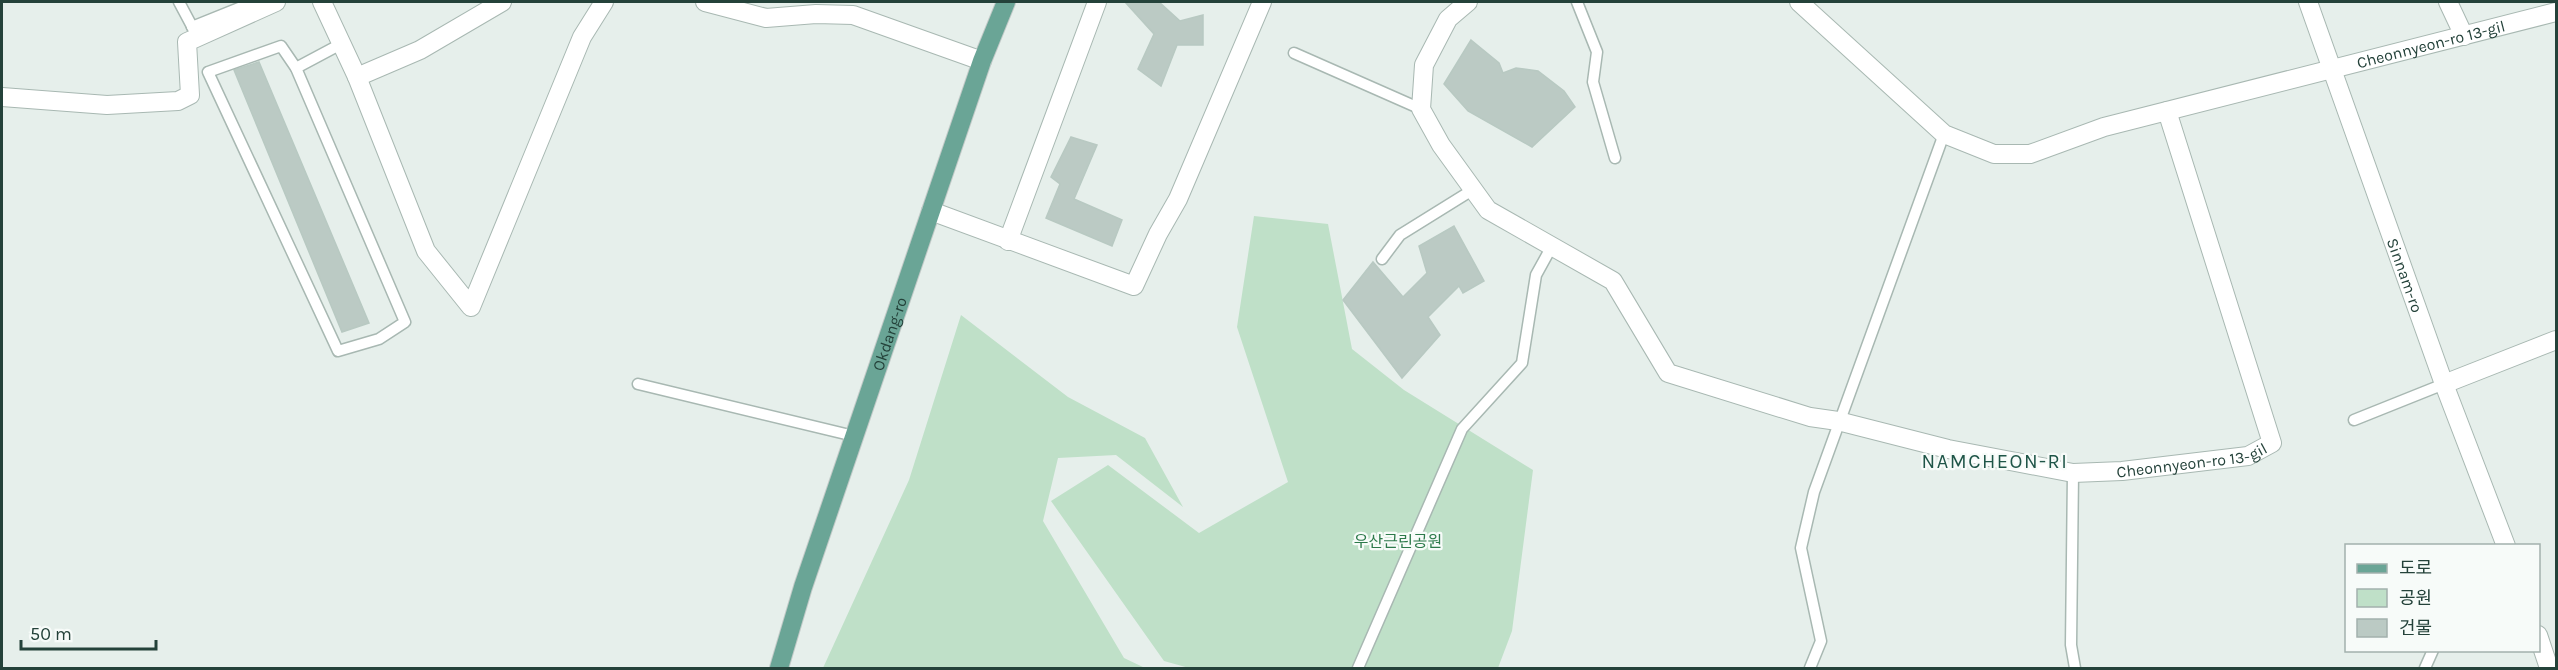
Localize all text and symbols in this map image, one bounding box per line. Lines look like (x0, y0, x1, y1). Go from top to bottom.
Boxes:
street label: Cheonnyeon-ro 13-gil (2355, 16, 2507, 72)
street label: Sinnam-ro (2383, 235, 2427, 315)
street label: Okdang-ro (868, 294, 910, 373)
street label: Cheonnyeon-ro 13-gil (2116, 438, 2270, 481)
district label: NAMCHEON-RI (1922, 450, 2068, 473)
park label: 우산근린공원 (1354, 532, 1442, 551)
legend (2345, 544, 2540, 652)
text: 도로 (2399, 557, 2432, 579)
text: 공원 (2399, 587, 2432, 609)
scale bar (21, 613, 156, 651)
text: 건물 (2399, 617, 2432, 639)
text: 50 m (30, 623, 72, 645)

